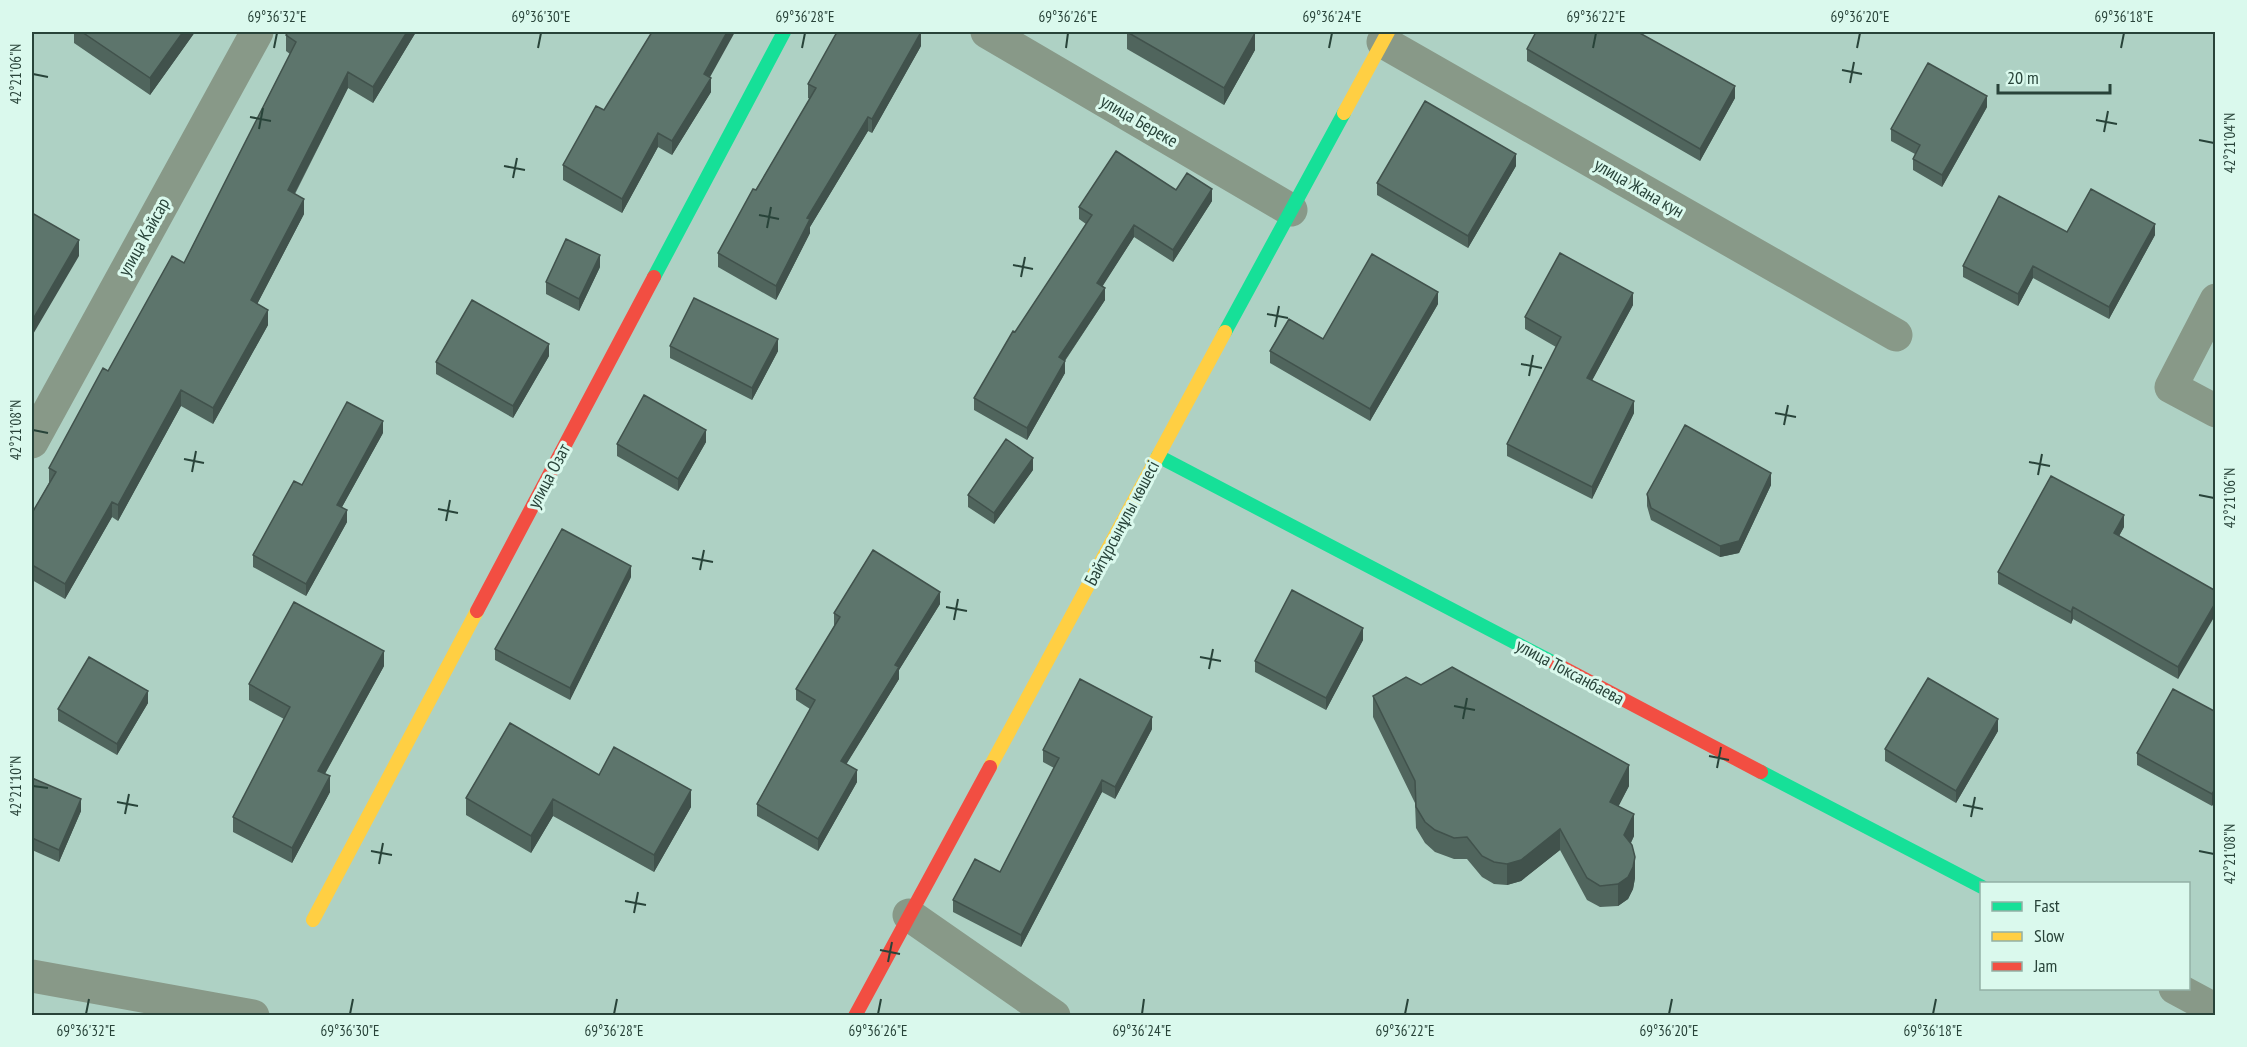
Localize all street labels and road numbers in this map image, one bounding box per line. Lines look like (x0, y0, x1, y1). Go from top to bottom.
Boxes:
street label: улица Береке (1096, 89, 1182, 152)
street label: улица Жана кун (1590, 153, 1688, 223)
street label: улица Кайсар (113, 193, 175, 280)
street label: улица Озат (522, 439, 575, 512)
street label: Байтұрсынұлы көшесі (1079, 456, 1164, 589)
street label: улица Токсанбаева (1512, 633, 1628, 710)

